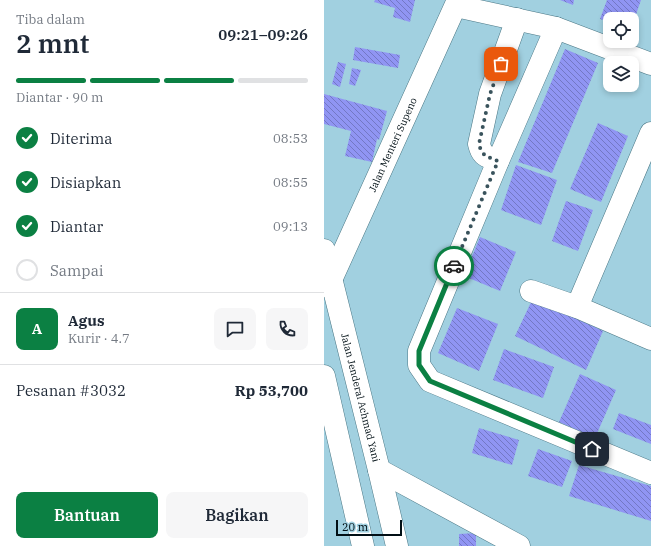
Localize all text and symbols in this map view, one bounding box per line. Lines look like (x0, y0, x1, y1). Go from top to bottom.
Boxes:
text: Tiba dalam (16, 11, 85, 28)
map controls (603, 12, 639, 92)
button: locate (603, 12, 639, 48)
text: 09:21–09:26 (218, 25, 308, 44)
text: 2 mnt (16, 26, 89, 60)
pin (484, 47, 518, 81)
icon: bag (490, 53, 512, 75)
button: layers (603, 56, 639, 92)
text: Diantar · 90 m (16, 89, 103, 106)
street label: Jalan Menteri Supeno (365, 95, 420, 194)
icon: check (16, 127, 38, 149)
text: Diterima (50, 129, 113, 148)
text: 08:53 (273, 130, 308, 147)
icon: check (16, 171, 38, 193)
text: Disiapkan (50, 173, 121, 192)
text: 08:55 (273, 174, 308, 191)
icon: check (16, 215, 38, 237)
text: Diantar (50, 217, 103, 236)
text: 09:13 (273, 218, 308, 235)
courier (434, 246, 474, 286)
icon: car (443, 255, 465, 277)
text: Sampai (50, 261, 104, 280)
button: chat (214, 308, 256, 350)
button: phone (266, 308, 308, 350)
text: Agus (68, 311, 105, 330)
text: A (32, 319, 42, 338)
text: Kurir · 4.7 (68, 330, 130, 347)
street label: Jalan Jenderal Achmad Yani (338, 332, 383, 463)
text: Pesanan #3032 (16, 381, 126, 400)
text: Rp 53,700 (235, 381, 308, 400)
pin (575, 432, 609, 466)
icon: home (581, 438, 603, 460)
button: Bantuan (16, 492, 158, 538)
button: Bagikan (166, 492, 308, 538)
scale bar (336, 518, 402, 537)
text: 20 m (342, 520, 368, 534)

